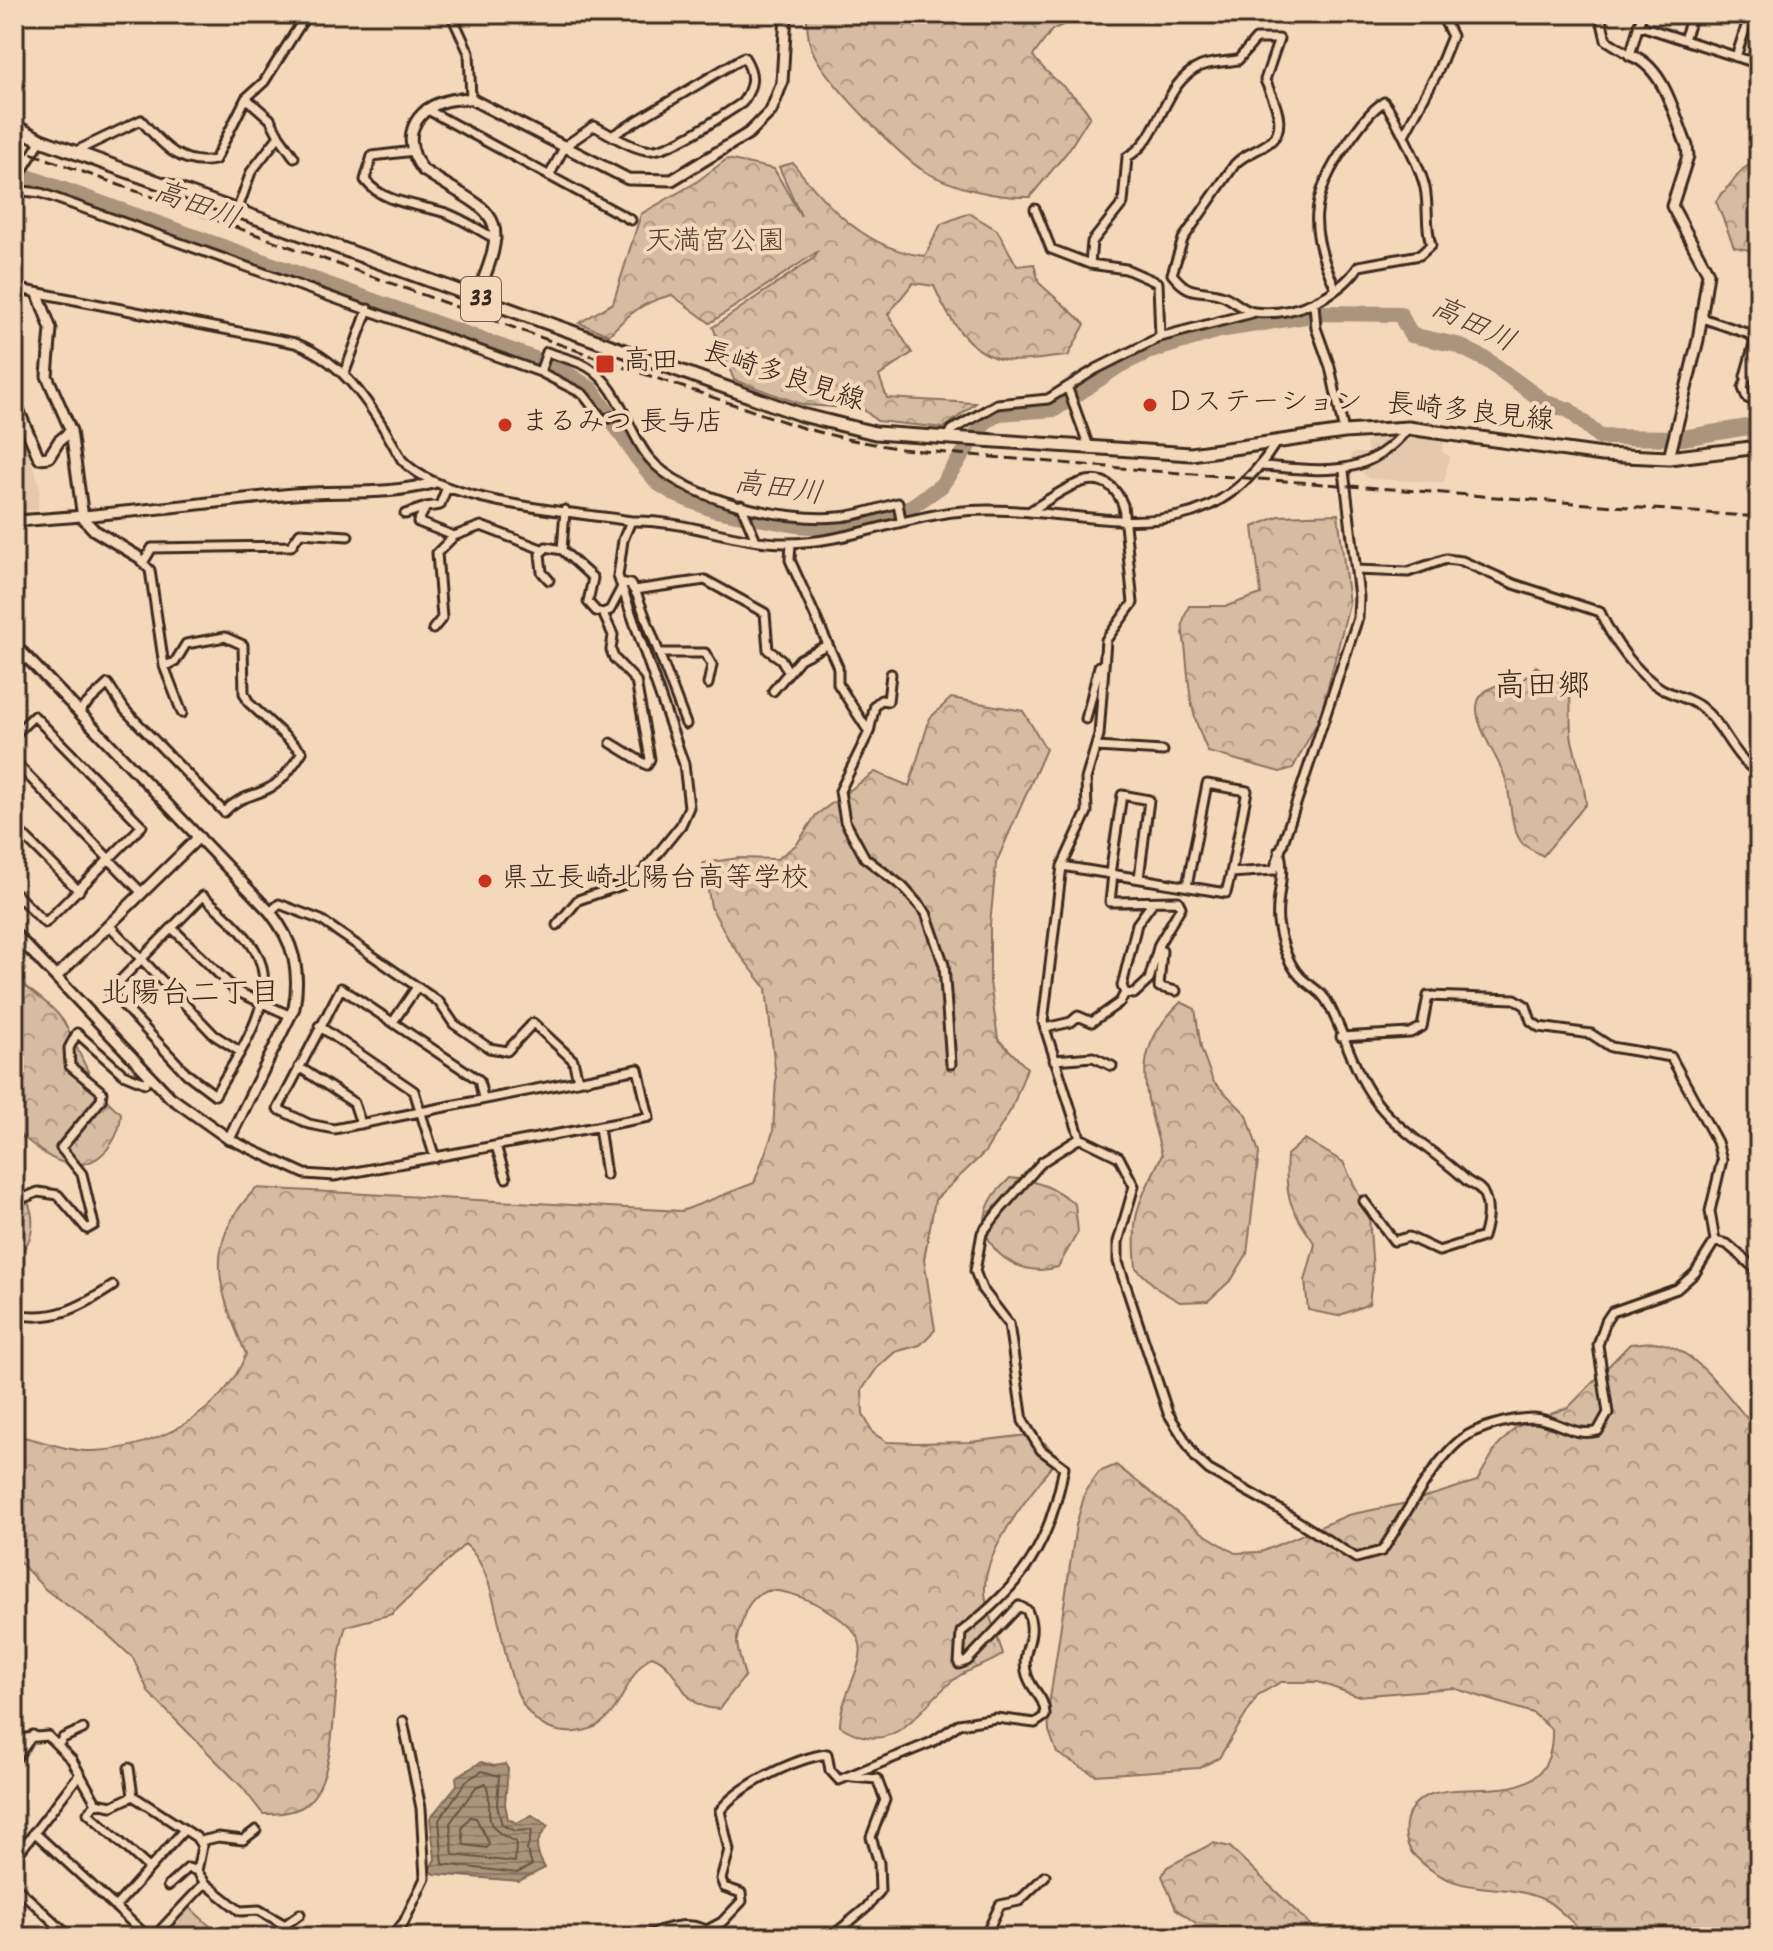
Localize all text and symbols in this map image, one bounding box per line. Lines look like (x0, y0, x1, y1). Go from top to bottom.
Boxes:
water label: 高田川 (146, 172, 246, 244)
park label: 天満宮公園 (645, 224, 785, 264)
road number: 33 (461, 277, 501, 321)
water label: 高田川 (1422, 288, 1522, 366)
street label: 長崎多良見線 (697, 334, 869, 424)
place label: 高田 (623, 344, 679, 384)
marker: 高田 (594, 353, 616, 375)
place label: Ｄステーション (1166, 385, 1363, 425)
street label: 長崎多良見線 (1384, 386, 1556, 444)
marker: Ｄステーション (1141, 396, 1159, 414)
place label: まるみつ 長与店 (521, 405, 723, 445)
marker: まるみつ 長与店 (496, 416, 514, 434)
water label: 高田川 (730, 463, 826, 519)
district label: 高田郷 (1494, 666, 1590, 712)
place label: 県立長崎北陽台高等学校 (501, 861, 809, 901)
marker: 県立長崎北陽台高等学校 (476, 872, 494, 890)
district label: 北陽台二丁目 (100, 975, 280, 1018)

